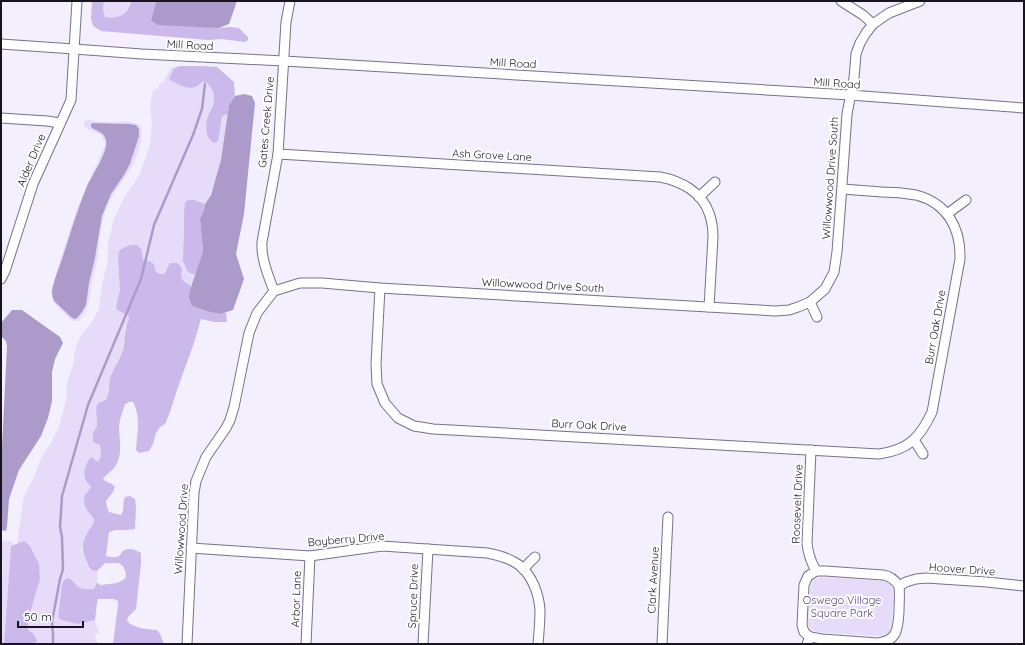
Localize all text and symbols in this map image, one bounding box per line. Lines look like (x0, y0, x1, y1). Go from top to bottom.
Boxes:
street label: Mill Road (166, 37, 214, 53)
street label: Mill Road (489, 55, 537, 71)
street label: Mill Road (813, 74, 861, 92)
street label: Gates Creek Drive (255, 76, 277, 168)
street label: Willowwood Drive South (819, 116, 841, 240)
street label: Alder Drive (14, 131, 48, 189)
street label: Ash Grove Lane (452, 146, 532, 164)
street label: Willowwood Drive South (481, 275, 605, 295)
street label: Burr Oak Drive (922, 289, 948, 365)
street label: Burr Oak Drive (551, 416, 627, 434)
street label: Roosevelt Drive (789, 464, 805, 544)
street label: Willowwood Drive (171, 483, 191, 575)
street label: Bayberry Drive (307, 529, 385, 549)
street label: Clark Avenue (644, 546, 662, 614)
street label: Hoover Drive (928, 560, 996, 578)
street label: Spruce Drive (405, 563, 421, 629)
street label: Arbor Lane (288, 570, 304, 628)
park label: Oswego Village Square Park (803, 593, 881, 620)
scale bar (18, 603, 83, 629)
text: 50 m (24, 609, 52, 624)

